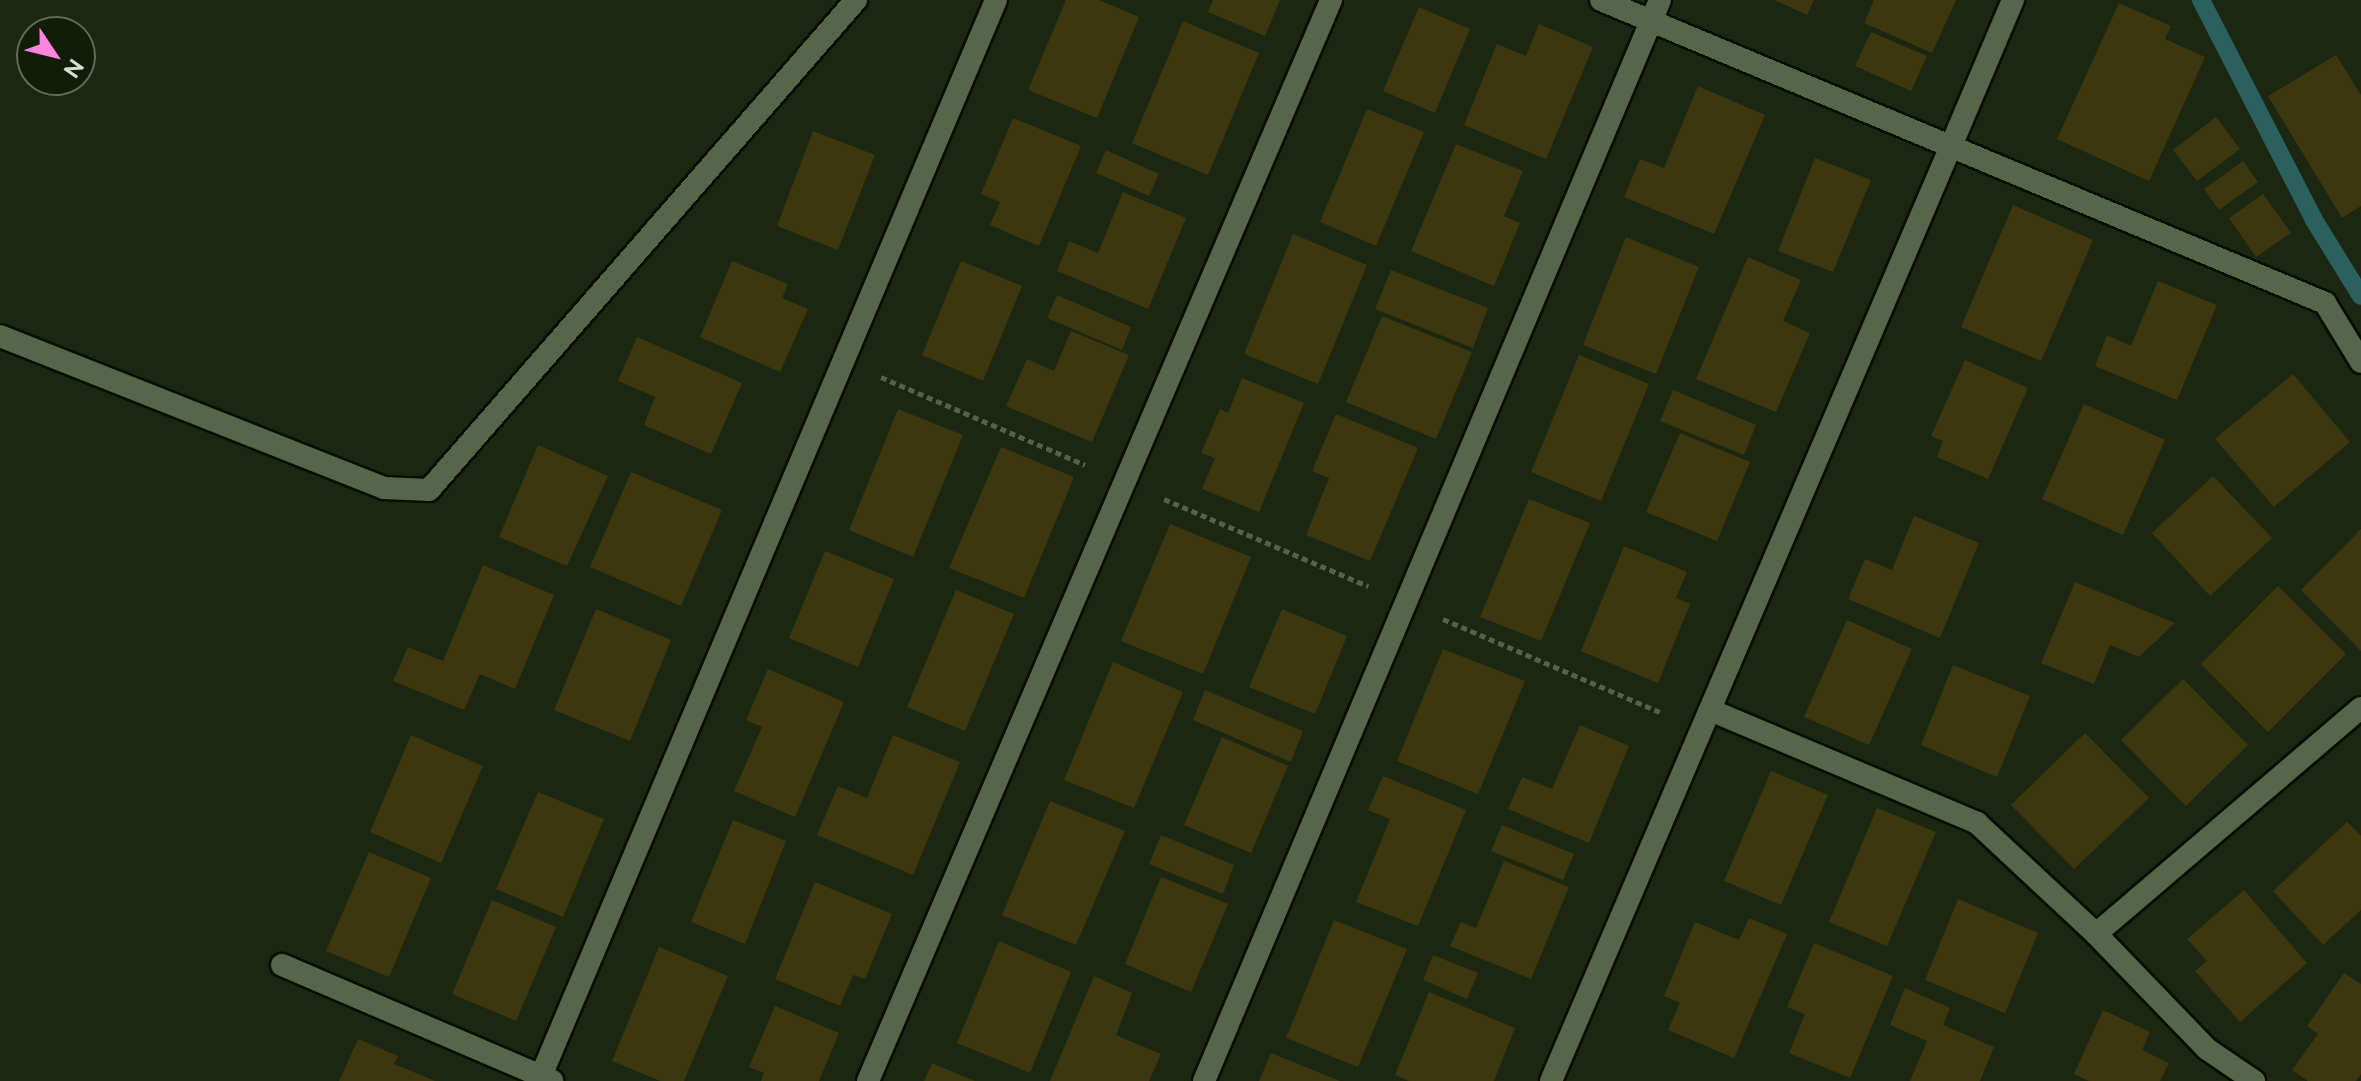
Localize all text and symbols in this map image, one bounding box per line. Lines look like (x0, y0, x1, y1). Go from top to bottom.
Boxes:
north arrow (16, 16, 96, 96)
text: N (59, 54, 89, 83)

